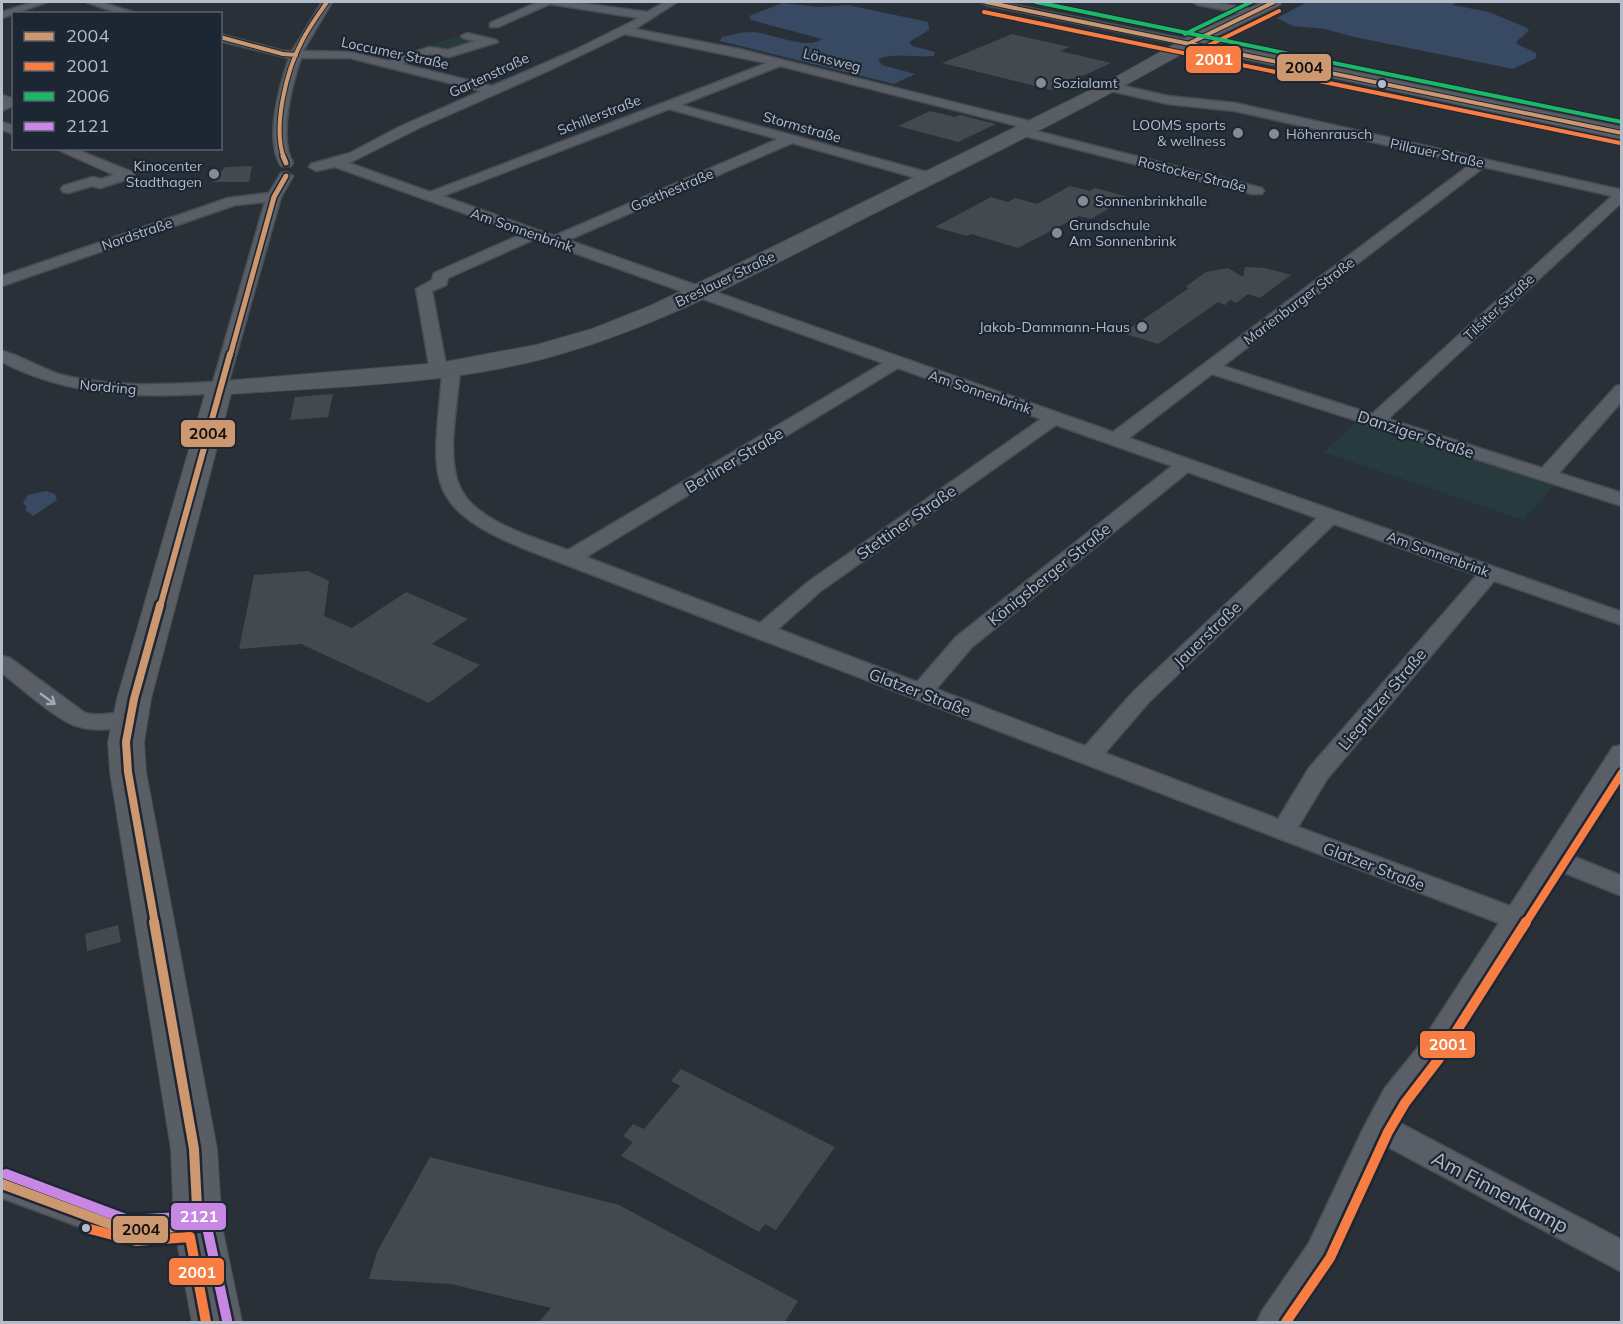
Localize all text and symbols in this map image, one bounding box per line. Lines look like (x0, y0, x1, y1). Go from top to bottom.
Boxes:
legend (12, 12, 222, 150)
text: 2004 (66, 24, 109, 47)
street label: Loccumer Straße (340, 33, 450, 73)
street label: Lönsweg (801, 44, 863, 76)
line badge: 2001 (1185, 45, 1242, 74)
street label: Gartenstraße (446, 49, 532, 101)
text: 2001 (1195, 49, 1233, 69)
line badge: 2004 (1276, 53, 1332, 82)
text: 2001 (66, 54, 109, 77)
text: 2004 (1285, 57, 1324, 77)
place label: Sozialamt (1053, 74, 1118, 92)
marker: Sozialamt (1034, 76, 1048, 90)
unlabelled marker (1376, 78, 1388, 90)
text: 2006 (66, 84, 109, 107)
street label: Schillerstraße (555, 91, 643, 139)
street label: Stormstraße (761, 107, 843, 147)
text: 2121 (66, 114, 109, 137)
place label: LOOMS sports & wellness (1132, 116, 1226, 150)
place label: Höhenrausch (1286, 125, 1372, 143)
marker: LOOMS sports & wellness (1231, 126, 1245, 140)
marker: Höhenrausch (1267, 127, 1281, 141)
street label: Pillauer Straße (1388, 134, 1486, 172)
street label: Rostocker Straße (1136, 152, 1248, 196)
place label: Kinocenter Stadthagen (126, 157, 203, 191)
street label: Goethestraße (628, 164, 716, 216)
marker: Kinocenter Stadthagen (207, 167, 221, 181)
place label: Sonnenbrinkhalle (1095, 192, 1207, 210)
marker: Sonnenbrinkhalle (1076, 194, 1090, 208)
street label: Am Sonnenbrink (468, 204, 576, 256)
street label: Nordstraße (99, 214, 175, 254)
place label: Grundschule Am Sonnenbrink (1069, 216, 1177, 250)
marker: Grundschule Am Sonnenbrink (1050, 226, 1064, 240)
street label: Breslauer Straße (672, 247, 778, 311)
street label: Marienburger Straße (1240, 253, 1358, 349)
street label: Tilsiter Straße (1460, 270, 1538, 344)
place label: Jakob-Dammann-Haus (979, 318, 1130, 336)
marker: Jakob-Dammann-Haus (1135, 320, 1149, 334)
street label: Am Sonnenbrink (926, 366, 1034, 418)
street label: Nordring (79, 376, 137, 398)
street label: Danziger Straße (1355, 406, 1477, 462)
line badge: 2004 (180, 419, 236, 448)
text: 2004 (189, 423, 228, 443)
street label: Berliner Straße (681, 423, 787, 497)
street label: Stettiner Straße (852, 480, 960, 564)
street label: Königsberger Straße (984, 518, 1114, 630)
street label: Am Sonnenbrink (1384, 527, 1492, 581)
street label: Jauerstraße (1169, 597, 1245, 671)
street label: Liegnitzer Straße (1334, 644, 1430, 754)
street label: Glatzer Straße (866, 663, 974, 721)
one-way arrow (40, 692, 56, 705)
street label: Glatzer Straße (1320, 837, 1428, 895)
line badge: 2001 (1419, 1030, 1476, 1059)
text: 2001 (1429, 1034, 1467, 1054)
street label: Am Finnenkamp (1428, 1145, 1573, 1238)
line badge: 2121 (170, 1202, 227, 1231)
text: 2121 (180, 1206, 218, 1226)
line badge: 2004 (112, 1215, 169, 1244)
text: 2004 (122, 1219, 161, 1239)
unlabelled marker (80, 1222, 92, 1234)
line badge: 2001 (168, 1257, 225, 1286)
text: 2001 (178, 1262, 216, 1282)

